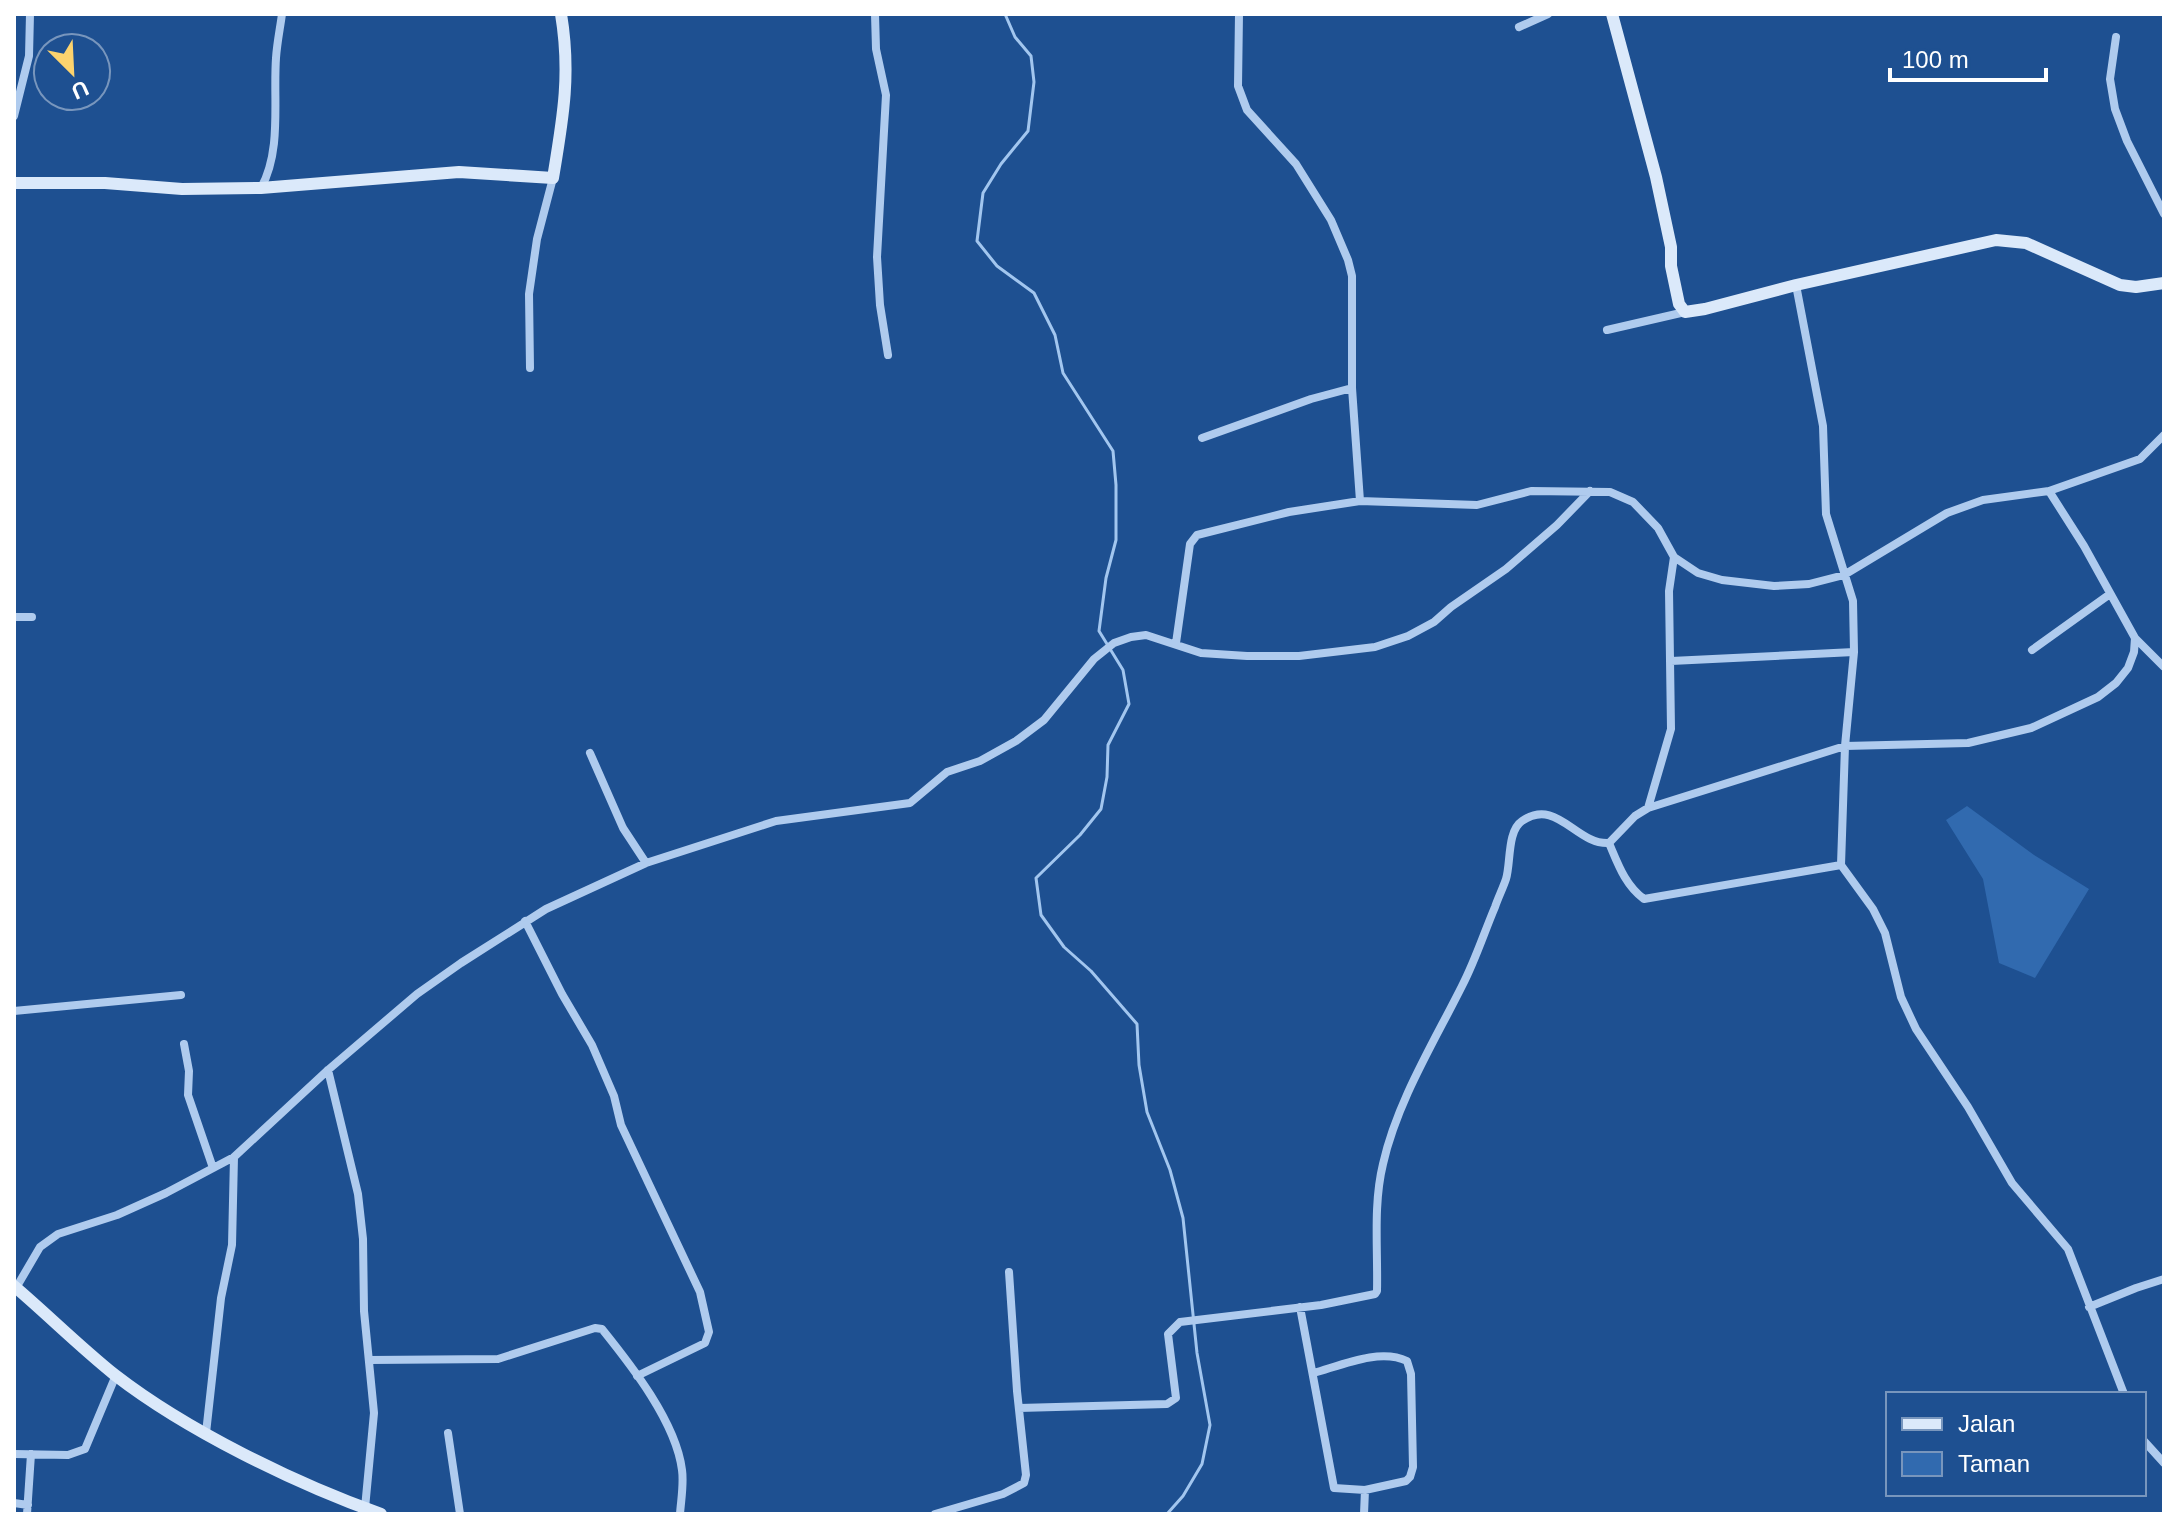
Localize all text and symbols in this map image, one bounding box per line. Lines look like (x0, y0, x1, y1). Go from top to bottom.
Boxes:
north arrow (32, 32, 112, 112)
scale bar (1890, 32, 2046, 82)
text: 100 m (1902, 46, 1969, 73)
text: U (68, 75, 92, 104)
legend (1886, 1392, 2146, 1496)
text: Jalan (1958, 1410, 2015, 1437)
text: Taman (1958, 1450, 2030, 1477)

